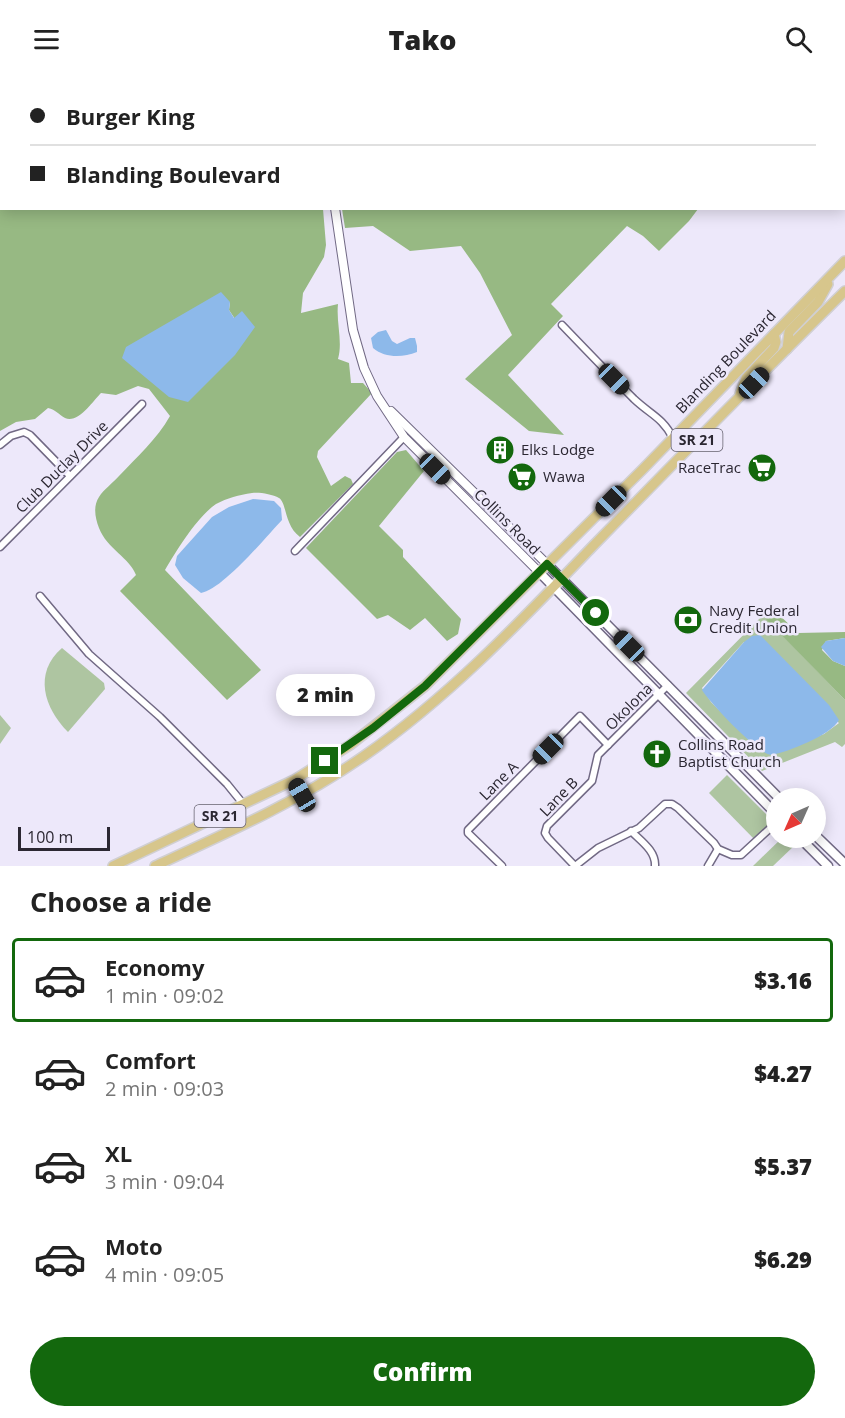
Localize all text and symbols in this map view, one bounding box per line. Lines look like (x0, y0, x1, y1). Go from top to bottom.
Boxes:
text: Tako (389, 21, 456, 58)
icon: menu (30, 23, 63, 56)
icon: search (782, 23, 815, 56)
text: Burger King (66, 101, 195, 131)
text: Blanding Boulevard (66, 159, 281, 189)
street label: Blanding Boulevard (671, 305, 780, 417)
car (595, 360, 633, 398)
car (735, 364, 773, 402)
street label: Club Duclay Drive (11, 416, 112, 517)
road number: SR 21 (672, 429, 722, 451)
building icon: Elks Lodge (484, 434, 516, 466)
place label: Elks Lodge (521, 439, 595, 459)
car (416, 450, 454, 488)
supermarket icon: RaceTrac (746, 452, 778, 484)
place label: RaceTrac (678, 457, 741, 477)
supermarket icon: Wawa (506, 461, 538, 493)
place label: Wawa (543, 466, 585, 486)
car (592, 482, 630, 520)
street label: Collins Road (470, 484, 545, 559)
route start (582, 599, 609, 626)
place label: Navy Federal Credit Union (709, 600, 800, 637)
bank icon: Navy Federal Credit Union (672, 604, 704, 636)
car (610, 627, 648, 665)
callout: 2 min (276, 674, 374, 716)
street label: Okolona (600, 678, 656, 734)
text: 2 min (297, 681, 354, 708)
car (529, 730, 567, 768)
place label: Collins Road Baptist Church (678, 734, 781, 771)
church icon: Collins Road Baptist Church (641, 738, 673, 770)
route end (311, 747, 338, 774)
street label: Lane A (475, 756, 522, 804)
street label: Lane B (535, 772, 582, 820)
car (285, 775, 319, 815)
north arrow (766, 788, 826, 848)
map controls (766, 788, 826, 848)
road number: SR 21 (194, 805, 246, 827)
scale bar (18, 824, 110, 852)
text: 100 m (27, 826, 73, 848)
text: Choose a ride (30, 883, 212, 920)
text: Economy (105, 952, 204, 982)
icon: car (33, 953, 87, 1007)
text: $3.16 (754, 965, 812, 995)
text: 1 min · 09:02 (105, 982, 224, 1009)
text: Comfort (105, 1045, 196, 1075)
icon: car (33, 1046, 87, 1100)
text: $4.27 (754, 1058, 812, 1088)
text: 2 min · 09:03 (105, 1075, 224, 1102)
text: XL (105, 1138, 132, 1168)
icon: car (33, 1139, 87, 1193)
text: $5.37 (754, 1151, 812, 1181)
text: 3 min · 09:04 (105, 1168, 224, 1195)
text: Moto (105, 1231, 163, 1261)
icon: car (33, 1232, 87, 1286)
text: $6.29 (754, 1244, 812, 1274)
text: 4 min · 09:05 (105, 1261, 224, 1288)
button: Confirm (30, 1337, 815, 1406)

